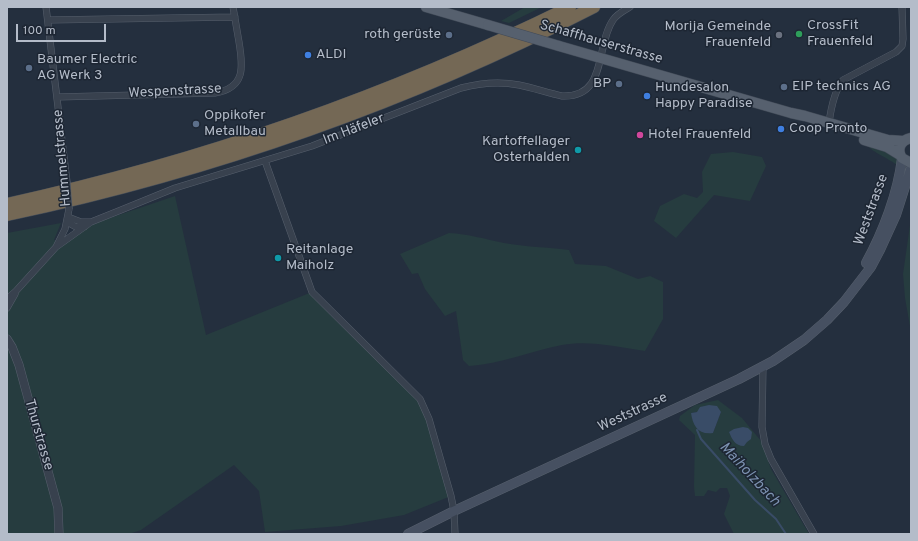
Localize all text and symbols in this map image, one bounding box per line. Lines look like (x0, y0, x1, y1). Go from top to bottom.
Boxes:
scale bar (18, 16, 108, 42)
street label: Schaffhauserstrasse (538, 17, 664, 69)
place label: CrossFit Frauenfeld (807, 18, 873, 50)
place label: Morija Gemeinde Frauenfeld (664, 19, 771, 52)
text: 100 m (23, 23, 56, 39)
place label: roth gerüste (364, 27, 441, 43)
marker: CrossFit Frauenfeld (794, 29, 804, 39)
marker: roth gerüste (444, 30, 454, 40)
marker: Morija Gemeinde Frauenfeld (774, 30, 784, 40)
place label: ALDI (316, 47, 346, 63)
marker: ALDI (303, 50, 313, 60)
place label: Baumer Electric AG Werk 3 (37, 52, 137, 84)
marker: Baumer Electric AG Werk 3 (24, 63, 34, 73)
place label: BP (593, 76, 611, 92)
marker: BP (614, 79, 624, 89)
place label: EIP technics AG (792, 79, 891, 95)
place label: Hundesalon Happy Paradise (655, 80, 753, 112)
street label: Wespenstrasse (128, 81, 222, 103)
marker: EIP technics AG (779, 82, 789, 92)
marker: Hundesalon Happy Paradise (642, 91, 652, 101)
place label: Oppikofer Metallbau (204, 108, 266, 140)
street label: Hummelstrasse (50, 109, 76, 207)
street label: Im Häfeler (321, 111, 387, 149)
marker: Oppikofer Metallbau (191, 119, 201, 129)
place label: Coop Pronto (789, 121, 867, 137)
marker: Coop Pronto (776, 124, 786, 134)
place label: Hotel Frauenfeld (648, 127, 751, 143)
marker: Hotel Frauenfeld (635, 130, 645, 140)
place label: Kartoffellager Osterhalden (482, 134, 570, 166)
marker: Kartoffellager Osterhalden (573, 145, 583, 155)
street label: Weststrasse (851, 172, 893, 248)
place label: Reitanlage Maiholz (286, 242, 353, 274)
marker: Reitanlage Maiholz (273, 253, 283, 263)
street label: Weststrasse (596, 390, 670, 436)
street label: Thurstrasse (20, 397, 56, 473)
water label: Maiholzbach (715, 439, 783, 511)

